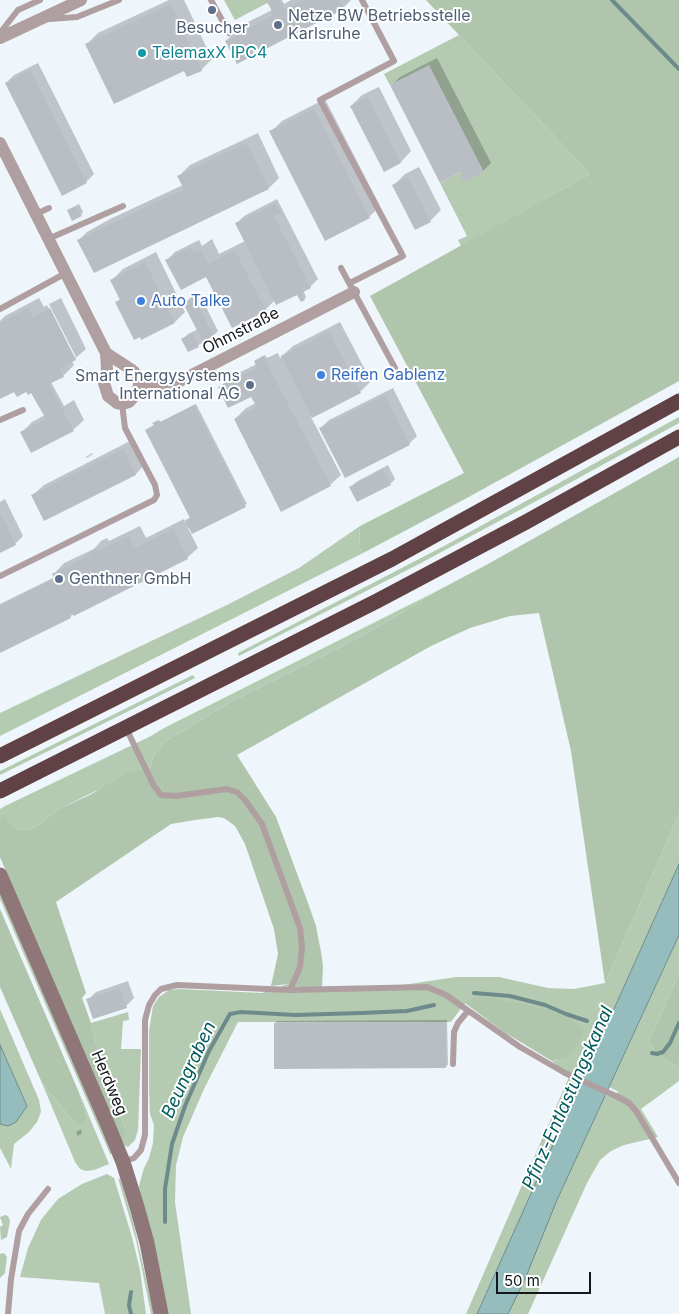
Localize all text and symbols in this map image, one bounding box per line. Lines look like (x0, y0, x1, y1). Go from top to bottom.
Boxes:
marker: Besucher (206, 4, 218, 16)
place label: Netze BW Betriebsstelle Karlsruhe (288, 6, 470, 44)
place label: Besucher (176, 18, 248, 38)
marker: Netze BW Betriebsstelle Karlsruhe (272, 19, 284, 31)
place label: TelemaxX IPC4 (152, 43, 267, 63)
marker: TelemaxX IPC4 (136, 47, 148, 59)
place label: Auto Talke (151, 291, 230, 311)
marker: Auto Talke (135, 295, 147, 307)
street label: Ohmstraße (199, 303, 283, 359)
place label: Reifen Gablenz (331, 365, 445, 385)
place label: Smart Energysystems International AG (75, 366, 240, 404)
marker: Reifen Gablenz (315, 369, 327, 381)
marker: Smart Energysystems International AG (244, 379, 256, 391)
place label: Genthner GmbH (69, 569, 191, 589)
marker: Genthner GmbH (53, 573, 65, 585)
water label: Pfinz-Entlastungskanal (518, 1003, 618, 1193)
water label: Beungraben (157, 1018, 221, 1122)
street label: Herdweg (87, 1048, 131, 1118)
scale bar (499, 1262, 594, 1294)
text: 50 m (504, 1271, 540, 1290)

